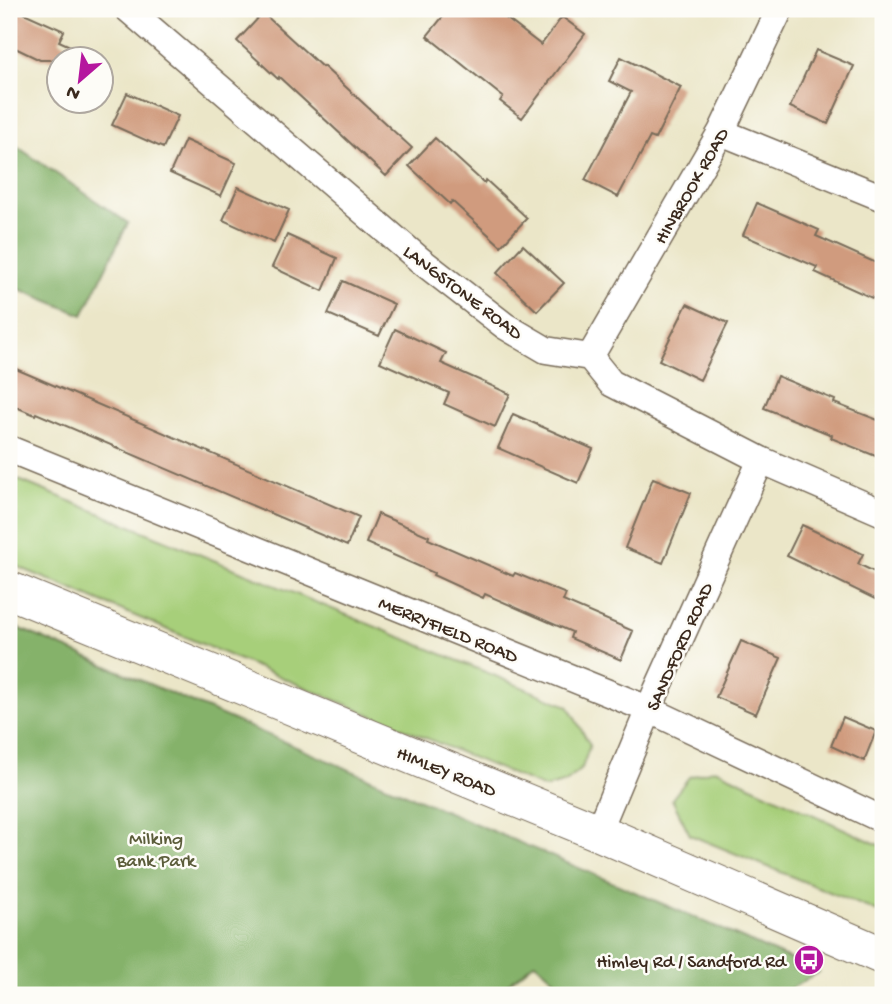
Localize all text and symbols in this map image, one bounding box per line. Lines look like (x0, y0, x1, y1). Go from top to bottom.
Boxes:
north arrow (46, 46, 116, 116)
text: N (63, 79, 85, 105)
street label: HINBROOK ROAD (650, 124, 736, 249)
street label: LANGSTONE ROAD (398, 241, 527, 347)
street label: SANDFORD ROAD (643, 579, 720, 715)
street label: MERRYFIELD ROAD (374, 593, 522, 670)
street label: HIMLEY ROAD (392, 743, 500, 804)
park label: Milking Bank Park (116, 829, 197, 874)
bus stop icon: Himley Rd / Sandford Rd (792, 943, 826, 977)
place label: Himley Rd / Sandford Rd (596, 952, 788, 975)

